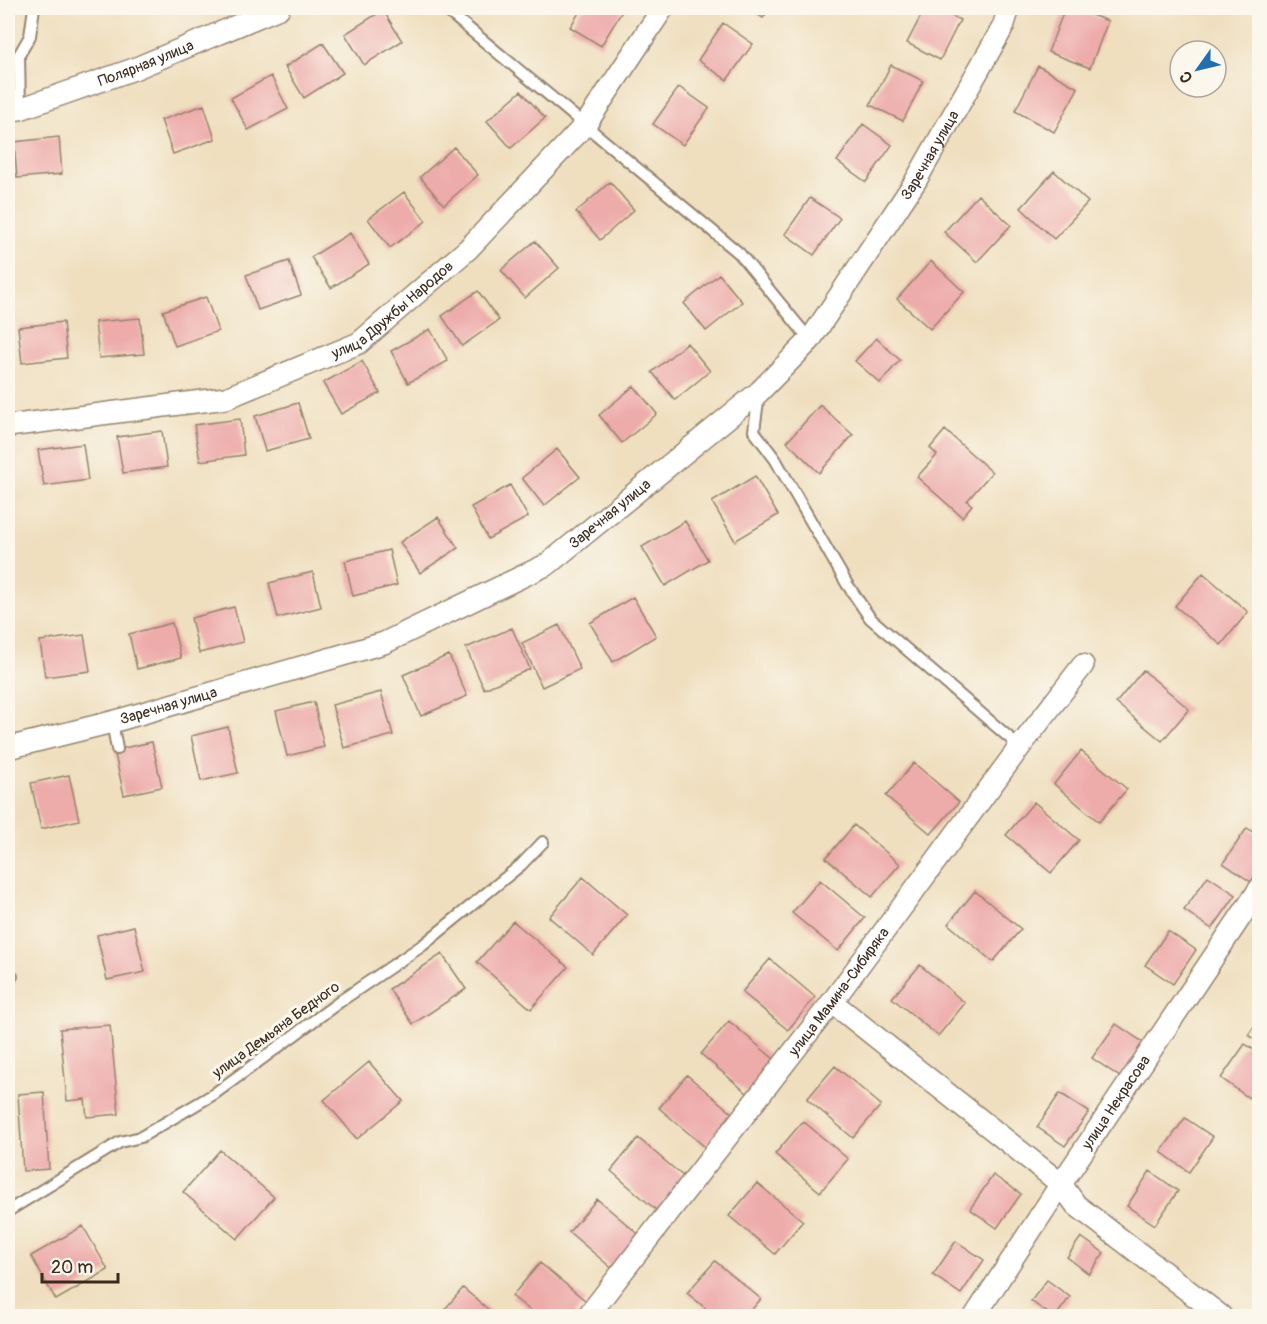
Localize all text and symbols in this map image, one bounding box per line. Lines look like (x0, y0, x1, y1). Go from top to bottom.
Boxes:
street label: Полярная улица (95, 35, 197, 90)
north arrow (1168, 39, 1228, 99)
text: С (1175, 67, 1197, 87)
street label: Заречная улица (896, 107, 963, 203)
street label: улица Дружбы Народов (328, 256, 457, 363)
street label: Заречная улица (565, 475, 655, 553)
street label: Заречная улица (118, 682, 219, 729)
street label: улица Мамина-Сибиряка (784, 924, 893, 1060)
street label: улица Демьяна Бедного (208, 977, 343, 1083)
street label: улица Некрасова (1077, 1052, 1154, 1154)
scale bar (42, 1246, 118, 1284)
text: 20 m (51, 1256, 93, 1279)

